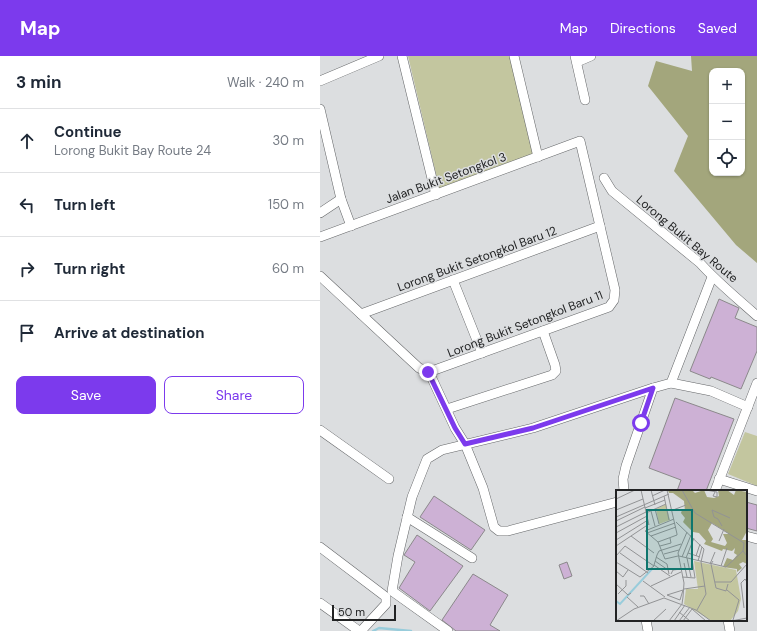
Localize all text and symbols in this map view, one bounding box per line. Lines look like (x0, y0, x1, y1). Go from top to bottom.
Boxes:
text: Map (20, 16, 60, 41)
text: Map (560, 19, 588, 37)
text: Directions (610, 19, 676, 37)
text: Saved (698, 19, 737, 37)
map controls (709, 68, 745, 176)
button: + (709, 68, 745, 104)
text: 3 min (16, 71, 61, 93)
text: Walk · 240 m (227, 74, 304, 91)
button: − (709, 104, 745, 140)
text: Continue (54, 122, 122, 142)
icon: ahead (16, 130, 38, 152)
text: 30 m (272, 132, 304, 149)
button: locate (709, 140, 745, 176)
text: Lorong Bukit Bay Route 24 (54, 142, 211, 159)
street label: Jalan Bukit Setongkol 3 (383, 149, 509, 207)
street label: Lorong Bukit Bay Route (633, 192, 741, 286)
icon: left (16, 194, 38, 216)
text: Turn left (54, 195, 115, 215)
text: 150 m (268, 196, 304, 213)
street label: Lorong Bukit Setongkol Baru 12 (395, 223, 559, 295)
icon: right (16, 258, 38, 280)
text: Turn right (54, 259, 125, 279)
text: 60 m (272, 260, 304, 277)
street label: Lorong Bukit Setongkol Baru 11 (445, 287, 605, 361)
icon: arrive (16, 322, 38, 344)
text: Arrive at destination (54, 323, 205, 343)
route end (419, 363, 437, 381)
button: Save (16, 376, 156, 414)
button: Share (164, 376, 304, 414)
route start (632, 414, 650, 432)
inset map (616, 490, 747, 621)
scale bar (332, 603, 396, 622)
text: 50 m (338, 605, 365, 619)

